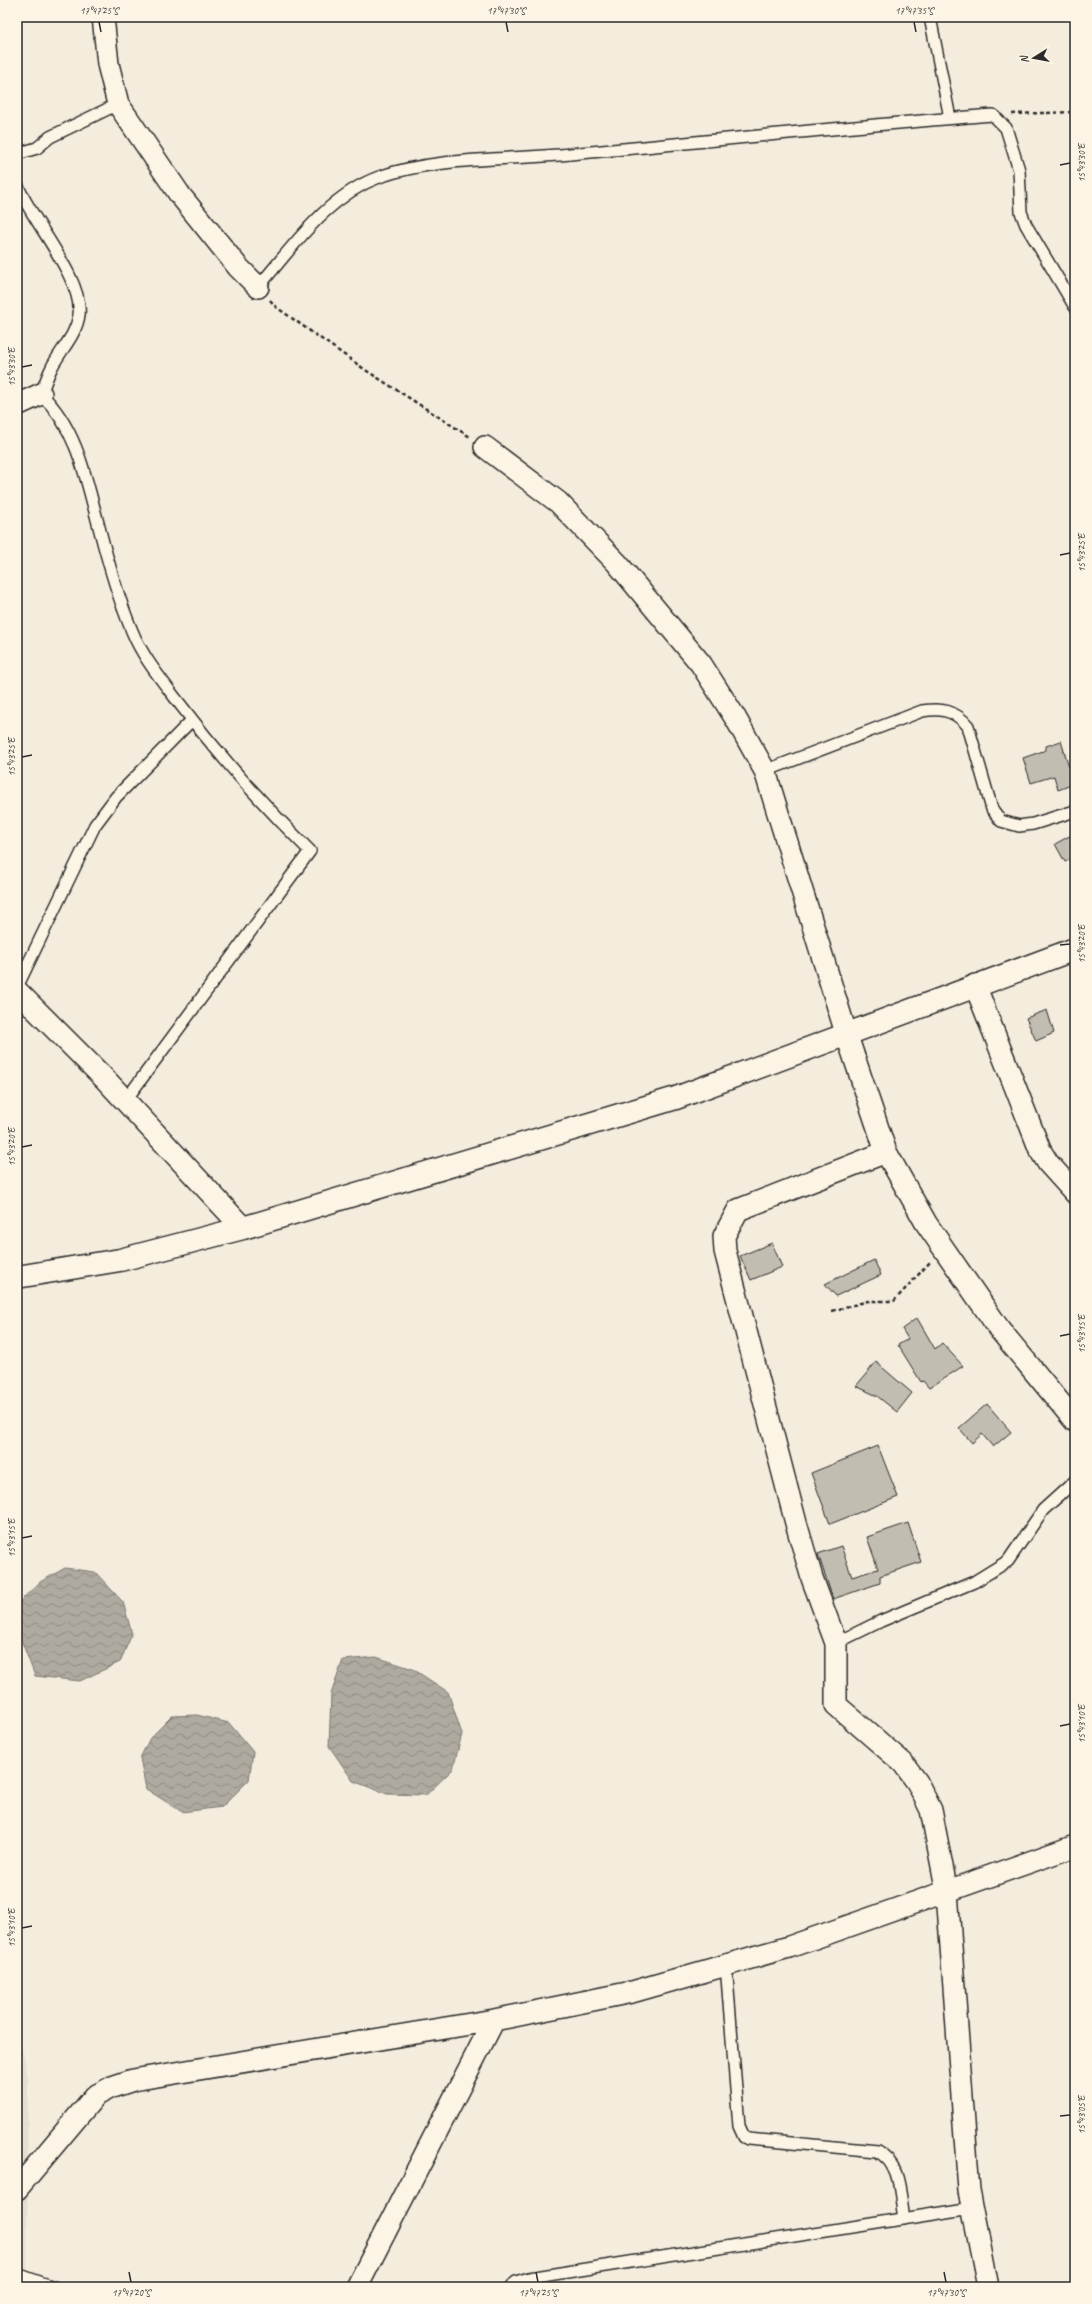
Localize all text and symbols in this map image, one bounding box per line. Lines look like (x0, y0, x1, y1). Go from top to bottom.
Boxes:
text: 17°47'25"S (80, 4, 120, 17)
text: 17°47'30"S (487, 4, 527, 17)
text: 17°47'35"S (895, 4, 935, 17)
north arrow (1014, 38, 1054, 78)
text: N (1016, 53, 1032, 65)
text: 15°43'30"E (1075, 142, 1088, 182)
text: 15°43'30"E (5, 346, 18, 386)
text: 15°43'25"E (1075, 532, 1088, 572)
text: 15°43'25"E (5, 736, 18, 776)
text: 15°43'20"E (1075, 923, 1088, 963)
text: 15°43'20"E (5, 1126, 18, 1166)
text: 15°43'15"E (1075, 1313, 1088, 1353)
text: 15°43'15"E (5, 1517, 18, 1557)
text: 15°43'10"E (1075, 1703, 1088, 1743)
text: 15°43'10"E (5, 1907, 18, 1947)
text: 15°43'05"E (1075, 2094, 1088, 2134)
text: 17°47'20"S (112, 2286, 152, 2299)
text: 17°47'25"S (519, 2286, 559, 2299)
text: 17°47'30"S (927, 2286, 967, 2299)

